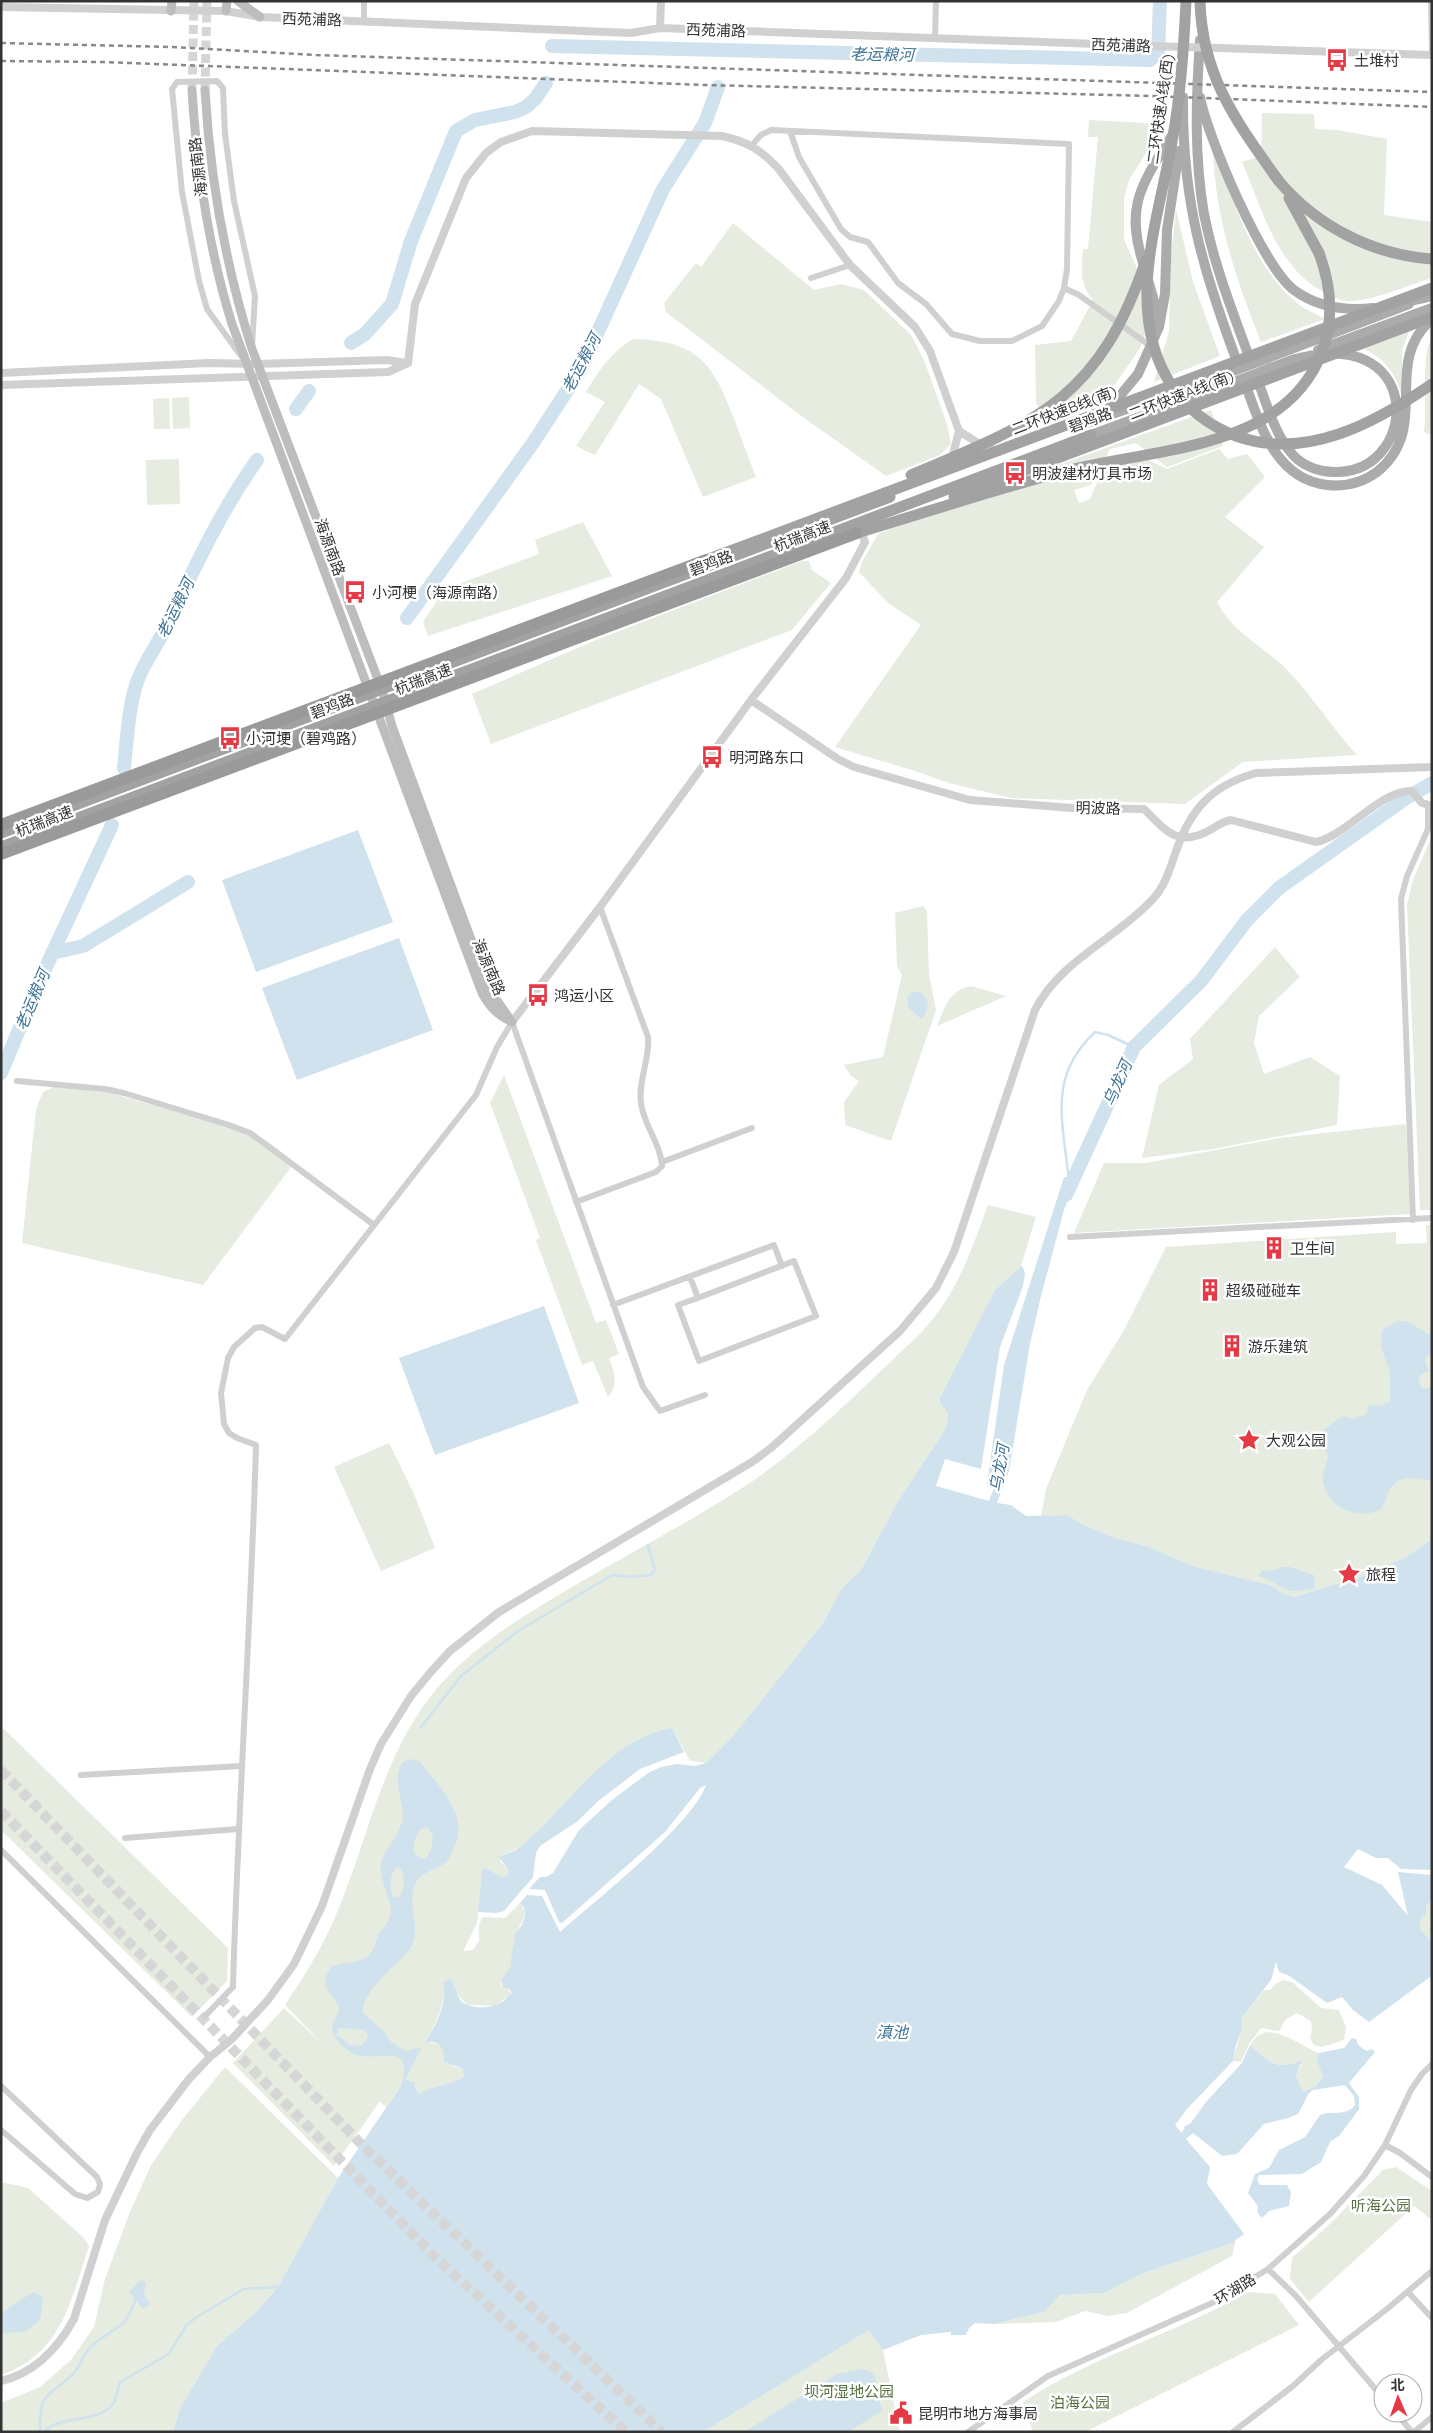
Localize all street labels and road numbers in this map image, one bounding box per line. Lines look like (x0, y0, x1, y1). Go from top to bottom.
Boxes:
street label: 西苑浦路 (282, 8, 342, 30)
street label: 西苑浦路 (686, 19, 746, 41)
street label: 西苑浦路 (1091, 34, 1151, 56)
street label: 二环快速A线(西) (1143, 53, 1177, 165)
street label: 海源南路 (185, 136, 211, 198)
street label: 二环快速A线(南) (1126, 366, 1236, 424)
street label: 二环快速B线(南) (1009, 381, 1119, 439)
street label: 碧鸡路 (1066, 403, 1114, 437)
street label: 海源南路 (311, 516, 349, 578)
street label: 杭瑞高速 (771, 516, 833, 556)
street label: 碧鸡路 (687, 546, 735, 580)
street label: 杭瑞高速 (392, 659, 454, 699)
street label: 碧鸡路 (308, 689, 356, 723)
street label: 明波路 (1075, 798, 1121, 818)
street label: 杭瑞高速 (13, 801, 75, 841)
street label: 海源南路 (469, 936, 509, 998)
street label: 环湖路 (1211, 2269, 1259, 2309)

